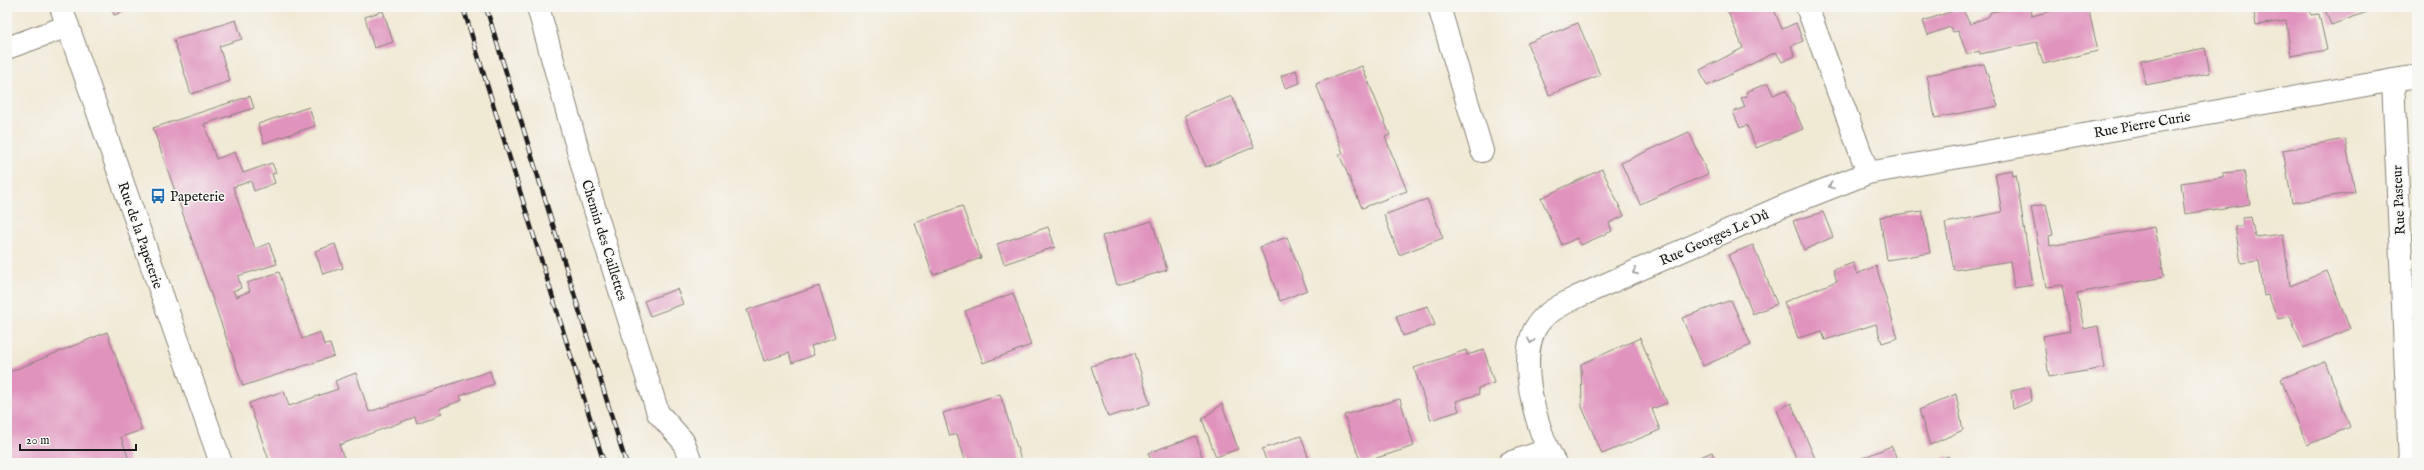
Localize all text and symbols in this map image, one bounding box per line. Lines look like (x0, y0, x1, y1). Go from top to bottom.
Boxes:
street label: Rue Pierre Curie (2092, 108, 2192, 142)
street label: Rue Pasteur (2388, 165, 2410, 235)
street label: Chemin des Caillettes (577, 178, 631, 303)
street label: Rue de la Papeterie (113, 180, 167, 292)
one-way arrow (1828, 182, 1835, 190)
bus stop icon: Papeterie (149, 187, 167, 205)
place label: Papeterie (170, 188, 225, 206)
street label: Rue Georges Le Dû (1657, 206, 1772, 270)
one-way arrow (1632, 267, 1639, 275)
one-way arrow (1527, 338, 1535, 344)
scale bar (20, 426, 136, 452)
text: 20 m (26, 433, 49, 448)

